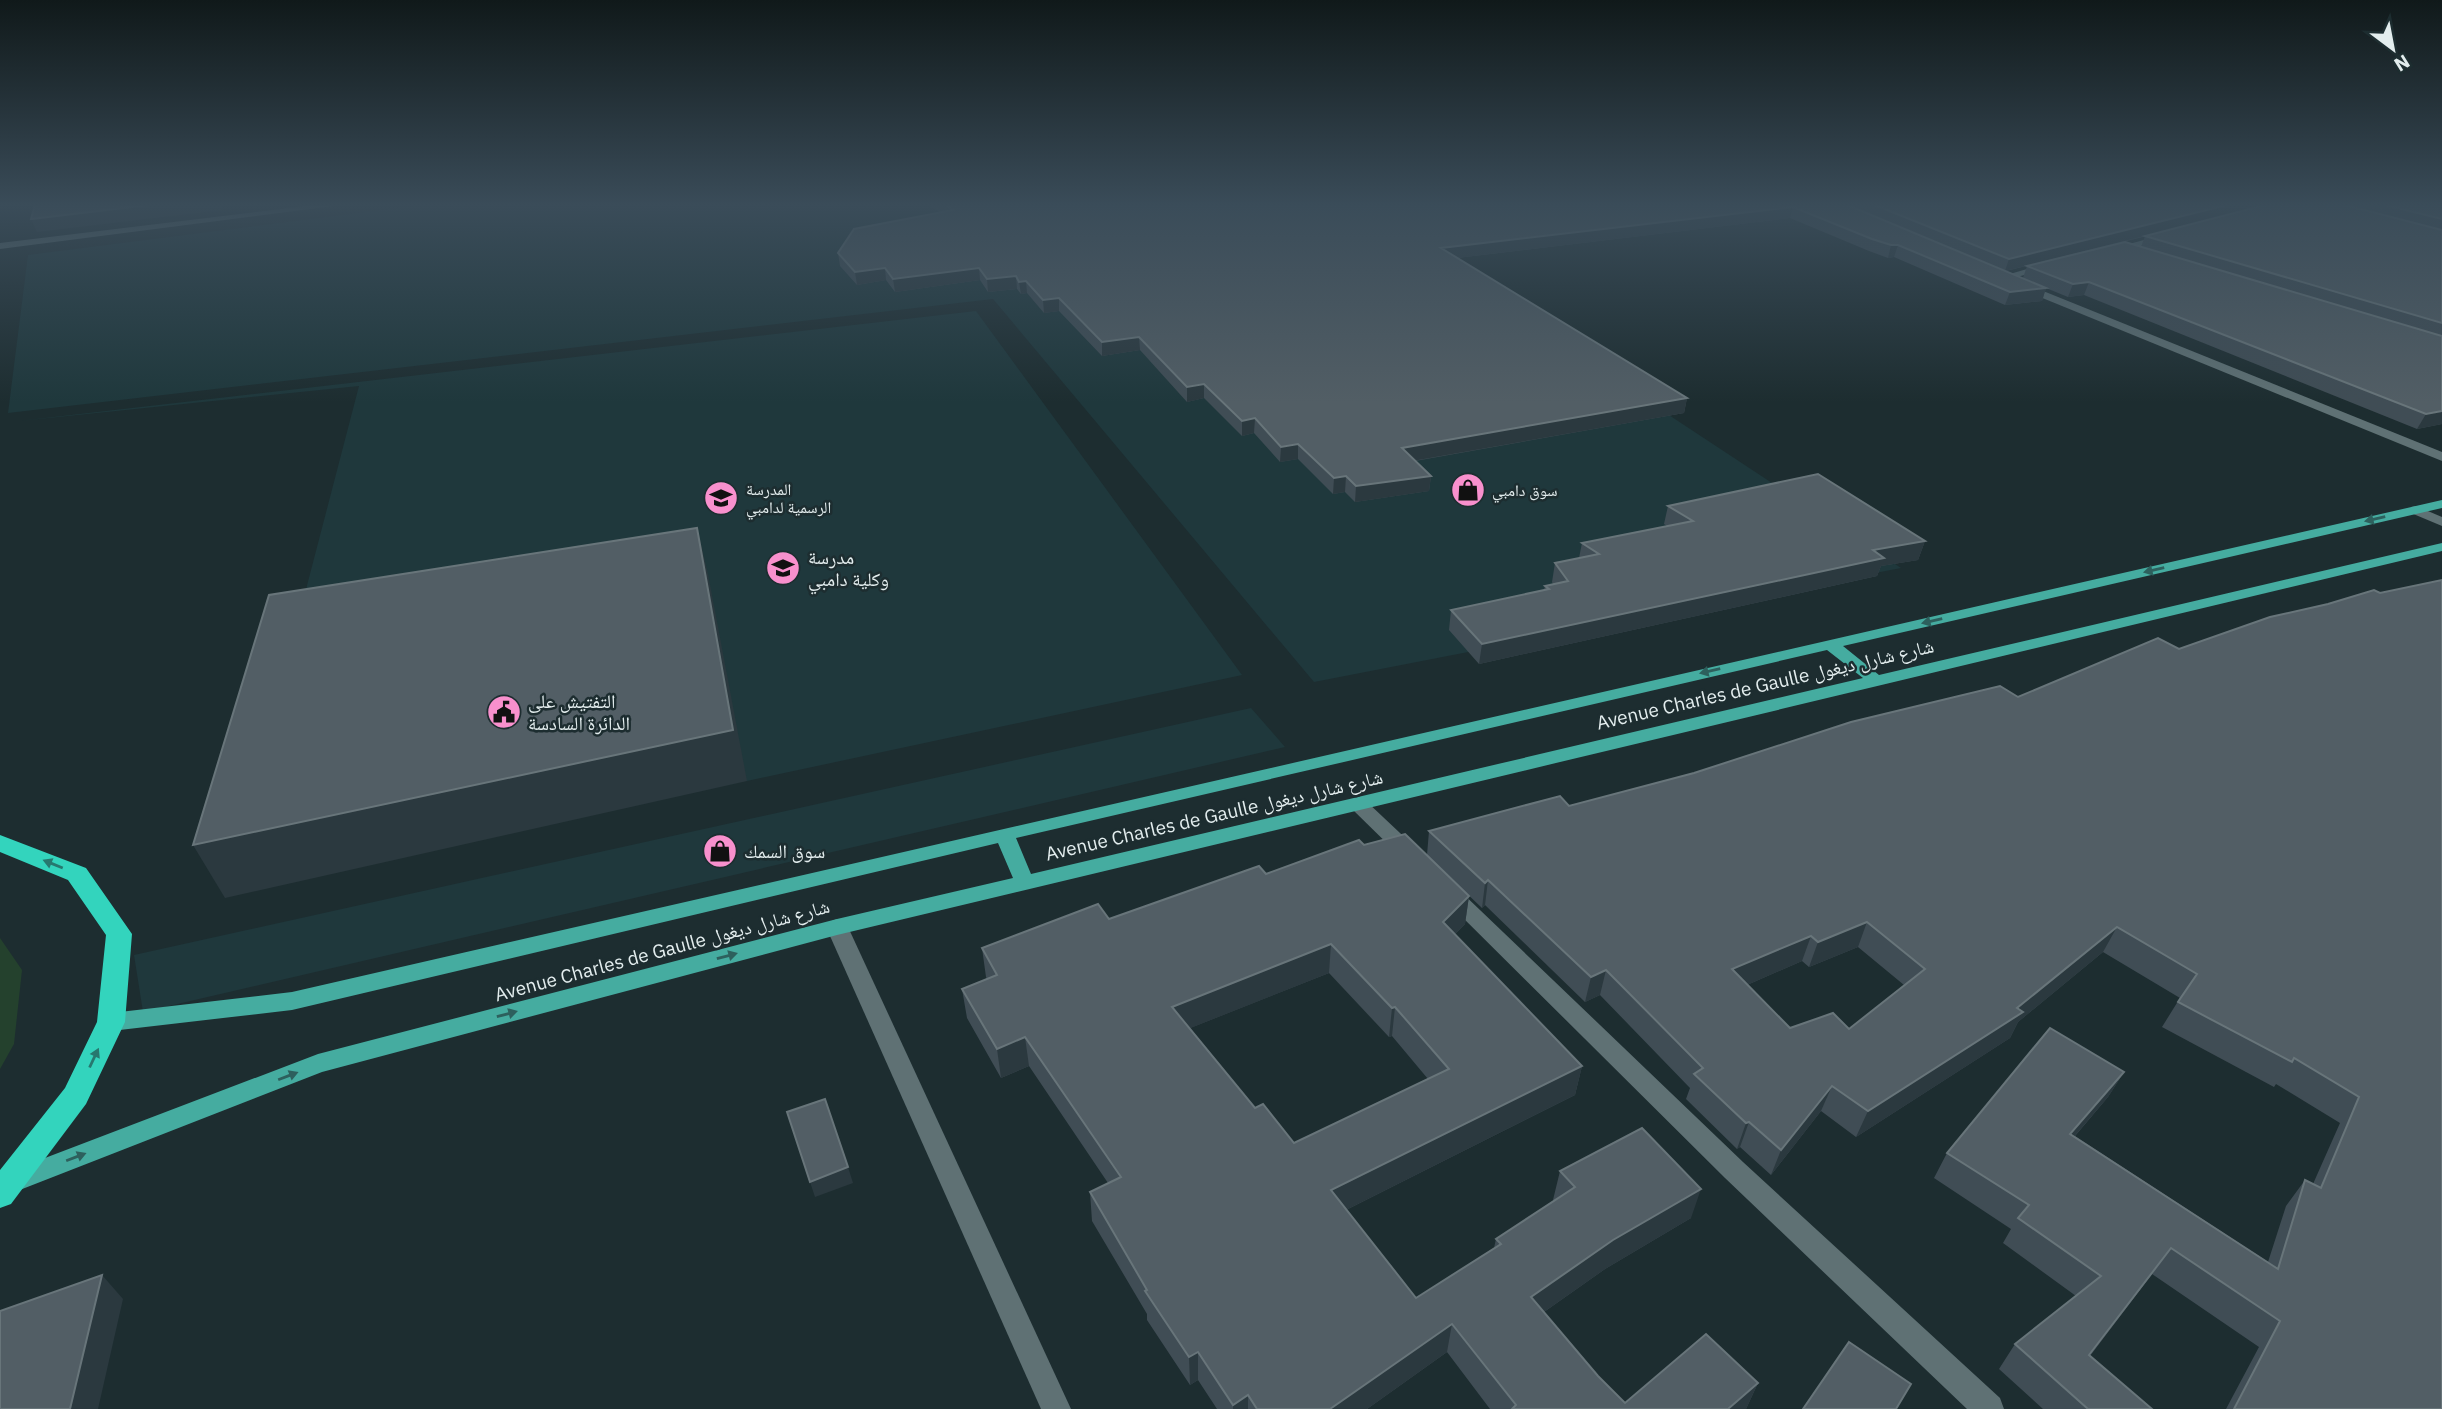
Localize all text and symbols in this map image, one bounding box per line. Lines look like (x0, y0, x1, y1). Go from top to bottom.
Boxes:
north arrow (2358, 14, 2428, 84)
text: N (2390, 50, 2414, 77)
shop icon: سوق دامبي (1449, 471, 1487, 509)
school or university icon: المدرسة الرسمية لدامبي (702, 479, 740, 517)
place label: المدرسة الرسمية لدامبي (746, 479, 831, 520)
place label: سوق دامبي (1492, 480, 1558, 503)
one-way arrow (2364, 514, 2386, 525)
place label: مدرسة وكلية دامبي (808, 545, 889, 595)
school or university icon: مدرسة وكلية دامبي (764, 549, 802, 587)
one-way arrow (2143, 565, 2165, 576)
one-way arrow (1921, 615, 1943, 626)
street label: Avenue Charles de Gaulle شارع شارل ديغول (1594, 633, 1936, 735)
one-way arrow (1699, 666, 1721, 677)
place label: التفتيش على الدائرة السادسة (528, 689, 630, 735)
public building icon: التفتيش على الدائرة السادسة (485, 693, 523, 731)
street label: Avenue Charles de Gaulle شارع شارل ديغول (1043, 764, 1385, 866)
shop icon: سوق السمك (701, 832, 739, 870)
place label: سوق السمك (744, 839, 825, 863)
one-way arrow (42, 859, 63, 870)
street label: Avenue Charles de Gaulle شارع شارل ديغول (492, 894, 832, 1006)
one-way arrow (716, 950, 738, 961)
one-way arrow (496, 1008, 518, 1019)
one-way arrow (88, 1048, 100, 1068)
one-way arrow (277, 1070, 298, 1081)
one-way arrow (65, 1152, 86, 1163)

